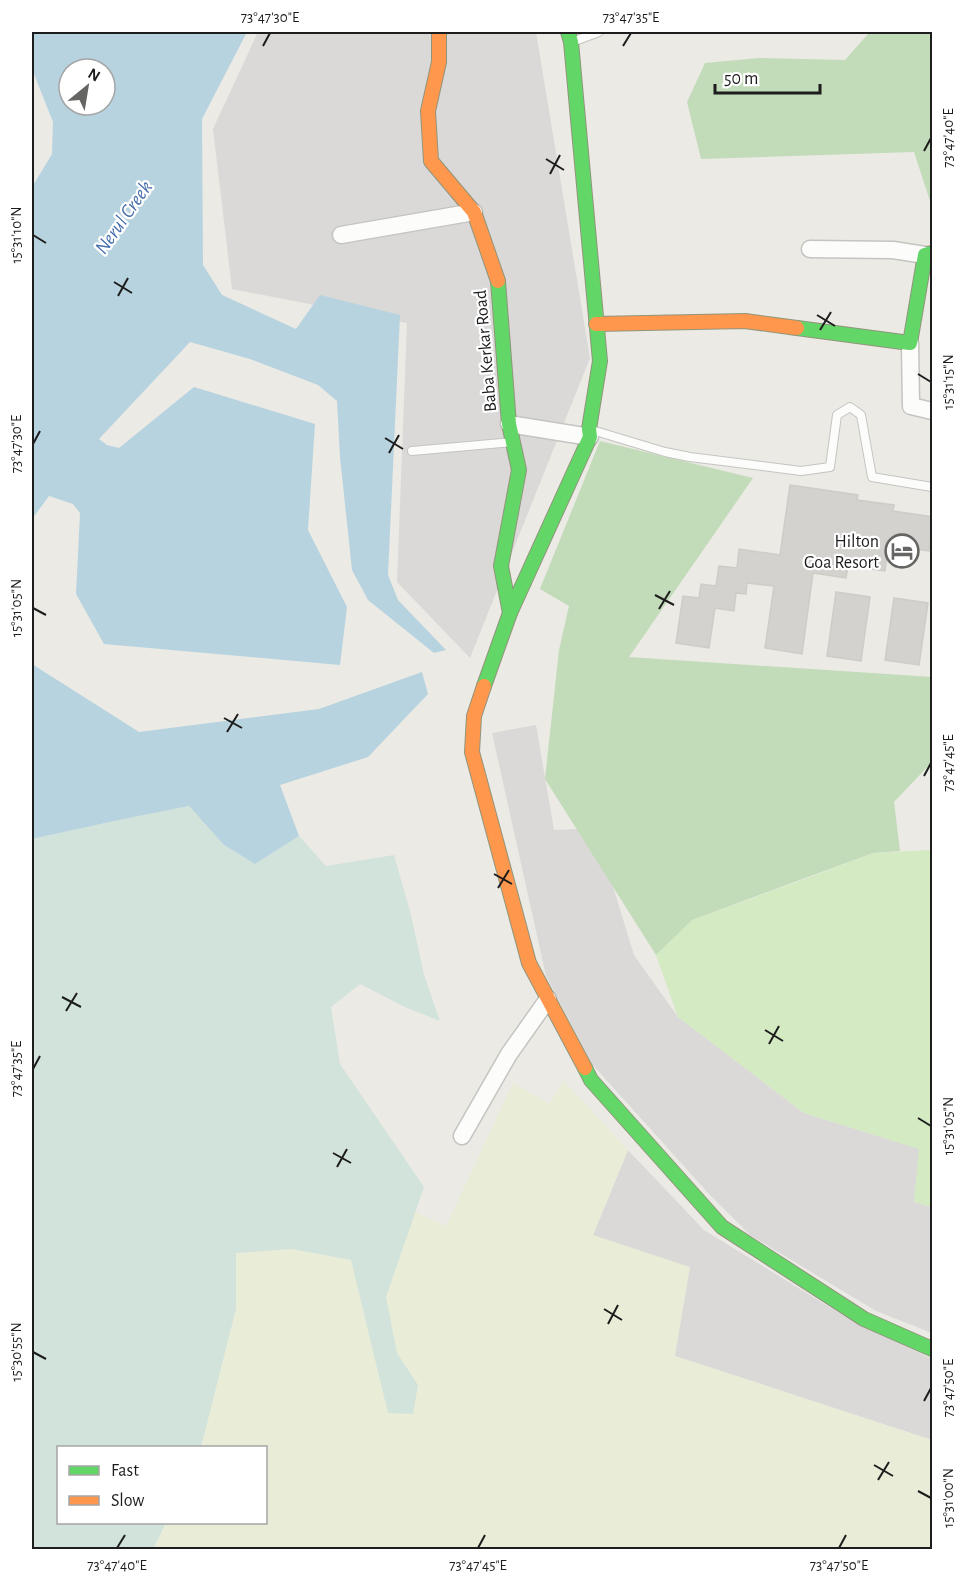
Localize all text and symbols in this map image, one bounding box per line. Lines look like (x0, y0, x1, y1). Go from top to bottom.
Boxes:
text: 73°47'30"E (241, 10, 299, 25)
text: 73°47'35"E (603, 10, 659, 25)
north arrow (57, 57, 117, 117)
scale bar (715, 57, 820, 95)
text: N (85, 65, 103, 85)
text: 50 m (724, 70, 758, 88)
text: 73°47'40"E (941, 108, 956, 168)
water label: Nerul Creek (91, 177, 156, 258)
text: 15°31'10"N (9, 206, 24, 264)
street label: Baba Kerkar Road (472, 289, 500, 413)
text: 15°31'15"N (941, 354, 956, 410)
text: 73°47'30"E (9, 415, 24, 473)
place label: Hilton Goa Resort (804, 533, 879, 572)
hotel icon: Hilton Goa Resort (884, 533, 920, 569)
text: 15°31'05"N (9, 579, 24, 637)
text: 73°47'45"E (941, 734, 956, 792)
text: 73°47'35"E (9, 1041, 24, 1097)
text: 15°31'05"N (941, 1097, 956, 1155)
text: 15°30'55"N (9, 1322, 24, 1382)
text: 73°47'50"E (941, 1359, 956, 1417)
legend (57, 1446, 267, 1524)
text: Fast (111, 1462, 139, 1480)
text: 15°31'00"N (941, 1468, 956, 1528)
text: Slow (111, 1492, 144, 1510)
text: 73°47'40"E (87, 1558, 147, 1573)
text: 73°47'45"E (449, 1558, 507, 1573)
text: 73°47'50"E (810, 1558, 868, 1573)

